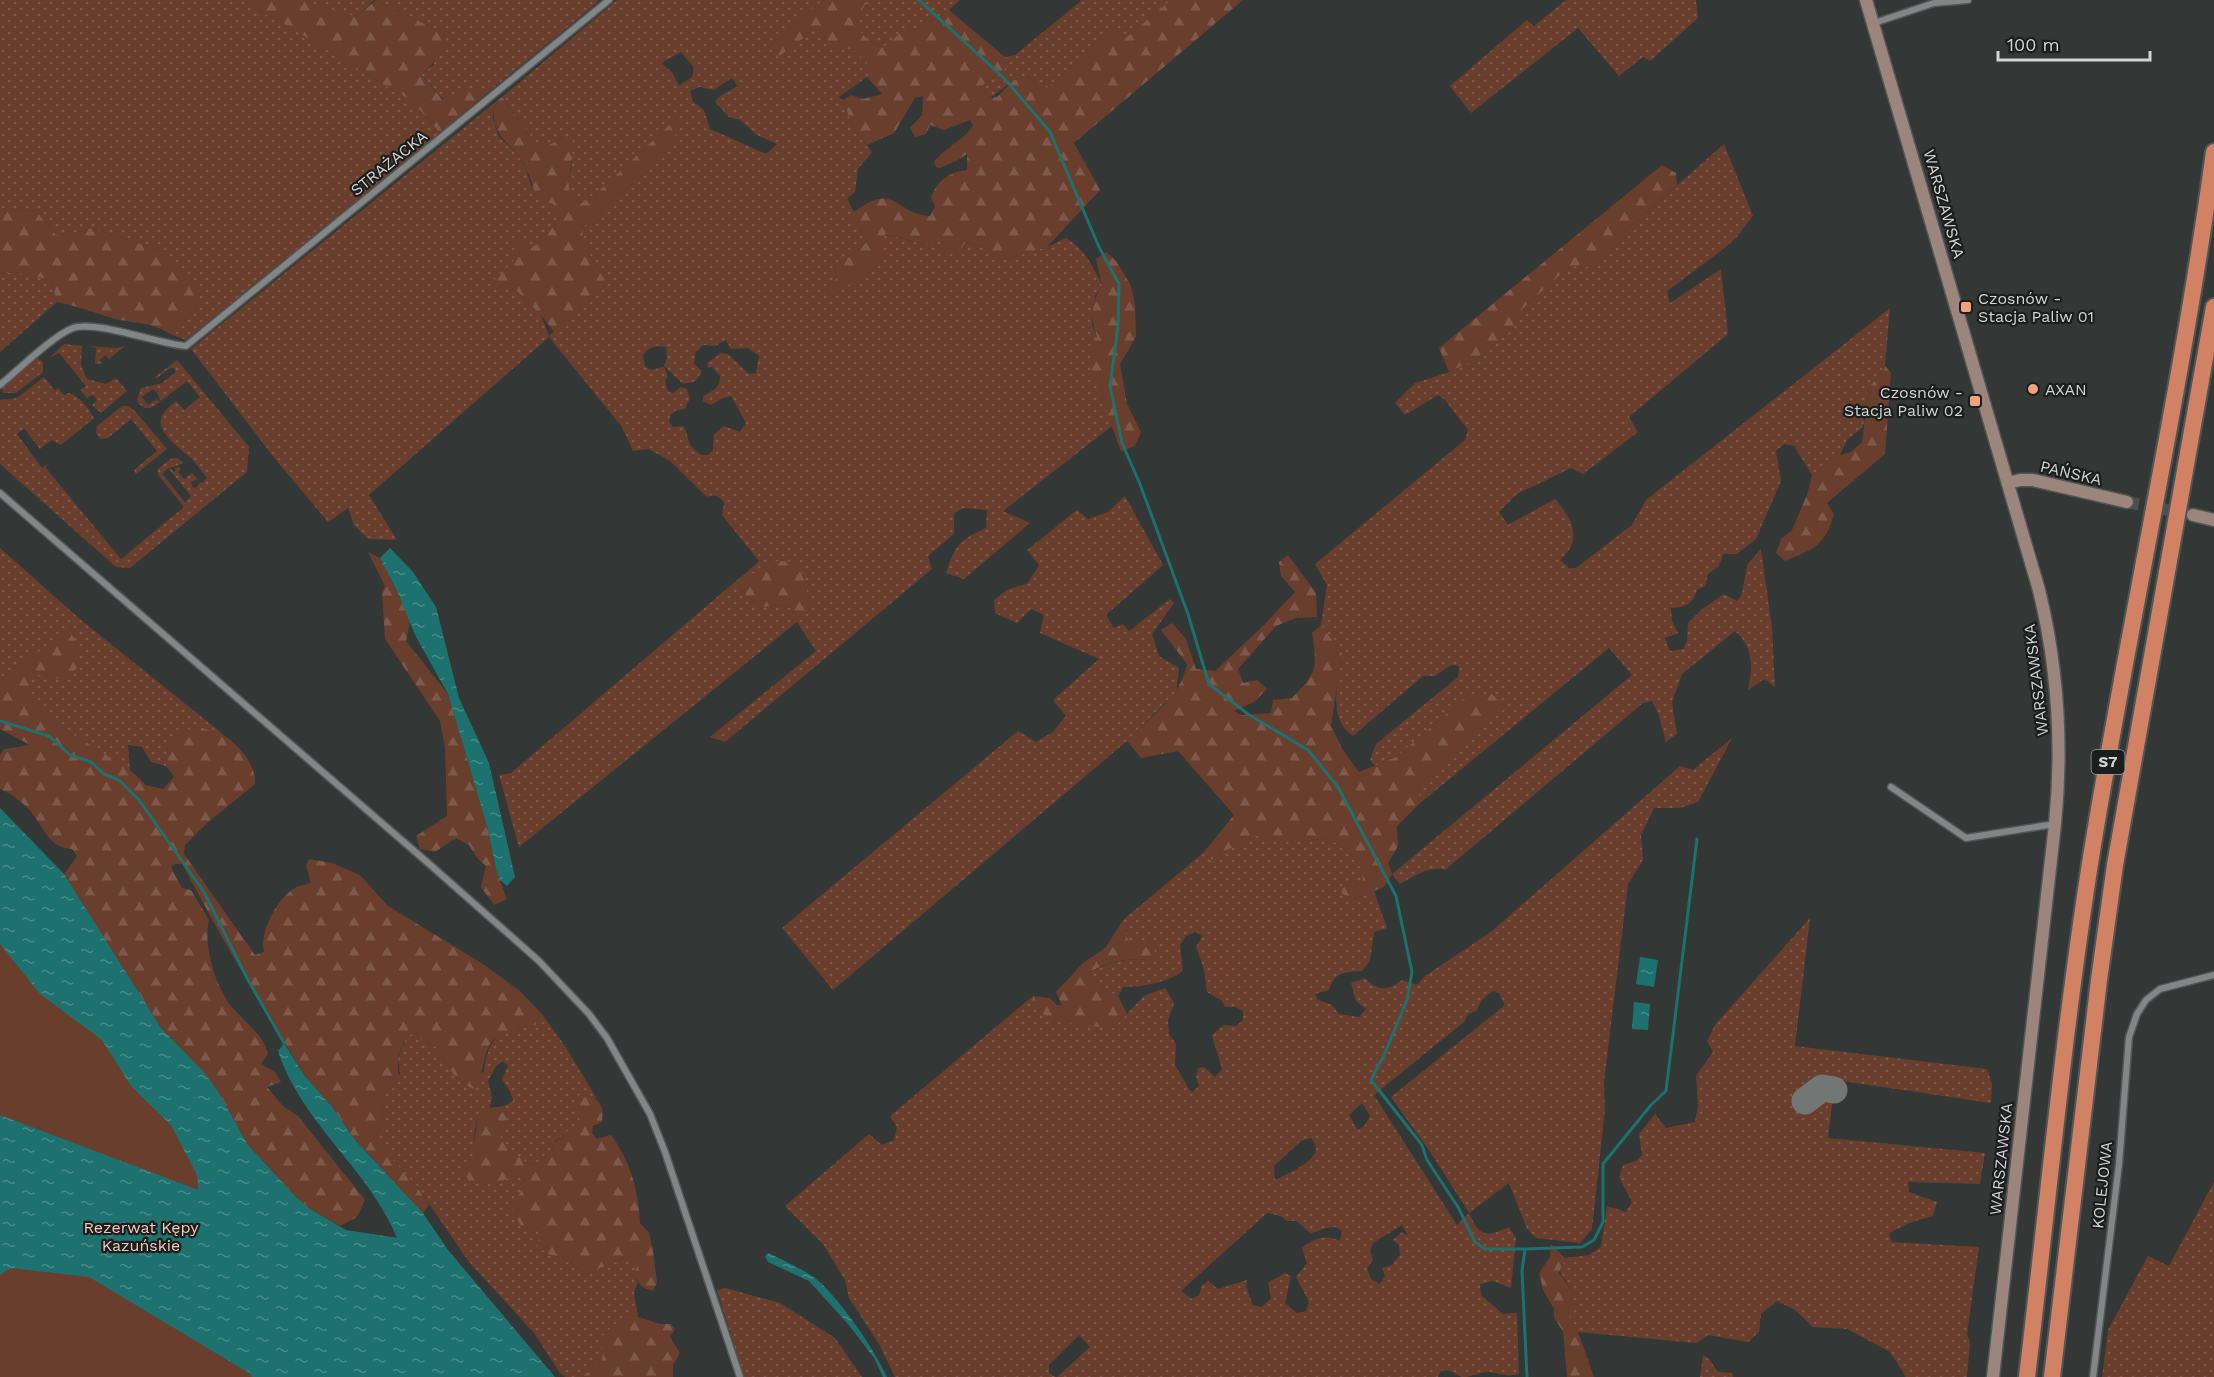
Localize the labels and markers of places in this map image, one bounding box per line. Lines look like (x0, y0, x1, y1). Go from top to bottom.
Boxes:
place label: Czosnów - Stacja Paliw 01 (1978, 289, 2094, 326)
marker: Czosnów - Stacja Paliw 01 (1959, 300, 1973, 314)
place label: AXAN (2045, 380, 2087, 399)
marker: AXAN (2026, 382, 2040, 396)
place label: Czosnów - Stacja Paliw 02 (1844, 383, 1963, 420)
marker: Czosnów - Stacja Paliw 02 (1968, 394, 1982, 408)

